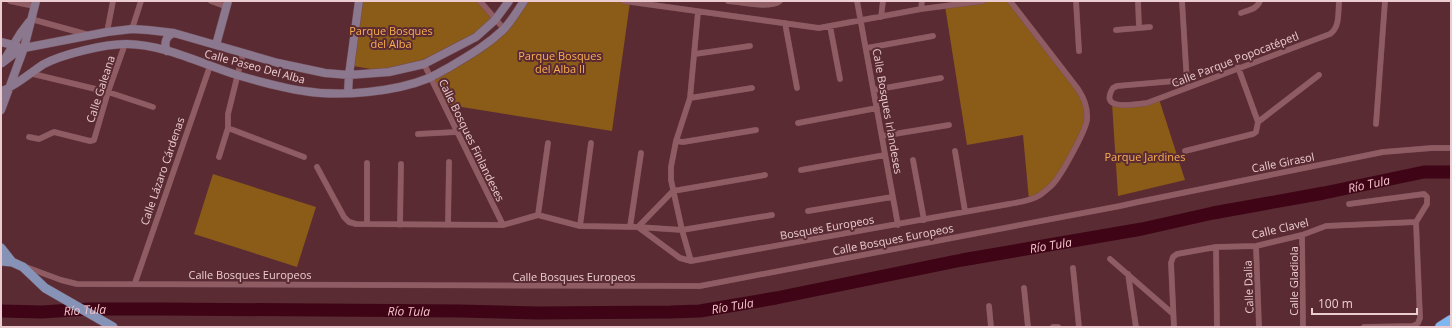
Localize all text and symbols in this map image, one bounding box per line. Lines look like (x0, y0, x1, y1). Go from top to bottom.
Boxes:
park label: Parque Bosques del Alba (349, 23, 433, 51)
street label: Calle Parque Popocatépetl (1169, 28, 1301, 90)
street label: Calle Paseo Del Alba (203, 45, 307, 87)
street label: Calle Bosques Irlandeses (870, 47, 906, 175)
park label: Parque Bosques del Alba II (518, 48, 602, 76)
street label: Calle Galeana (82, 54, 118, 124)
street label: Calle Bosques Finlandeses (436, 76, 508, 204)
street label: Calle Lázaro Cárdenas (136, 115, 188, 227)
park label: Parque Jardines (1105, 149, 1185, 164)
street label: Calle Girasol (1250, 149, 1316, 175)
water label: Río Tula (1346, 171, 1391, 196)
street label: Bosques Europeos (779, 211, 875, 243)
street label: Calle Clavel (1250, 214, 1310, 242)
street label: Calle Bosques Europeos (831, 220, 955, 258)
water label: Río Tula (1028, 233, 1073, 257)
street label: Calle Gladiola (1286, 246, 1301, 316)
street label: Calle Dalia (1240, 260, 1256, 314)
street label: Calle Bosques Europeos (188, 267, 312, 282)
street label: Calle Bosques Europeos (512, 269, 636, 284)
scale bar (1312, 290, 1417, 316)
water label: Río Tula (710, 293, 755, 317)
text: 100 m (1318, 295, 1353, 312)
water label: Río Tula (63, 300, 106, 319)
water label: Río Tula (388, 302, 430, 319)

